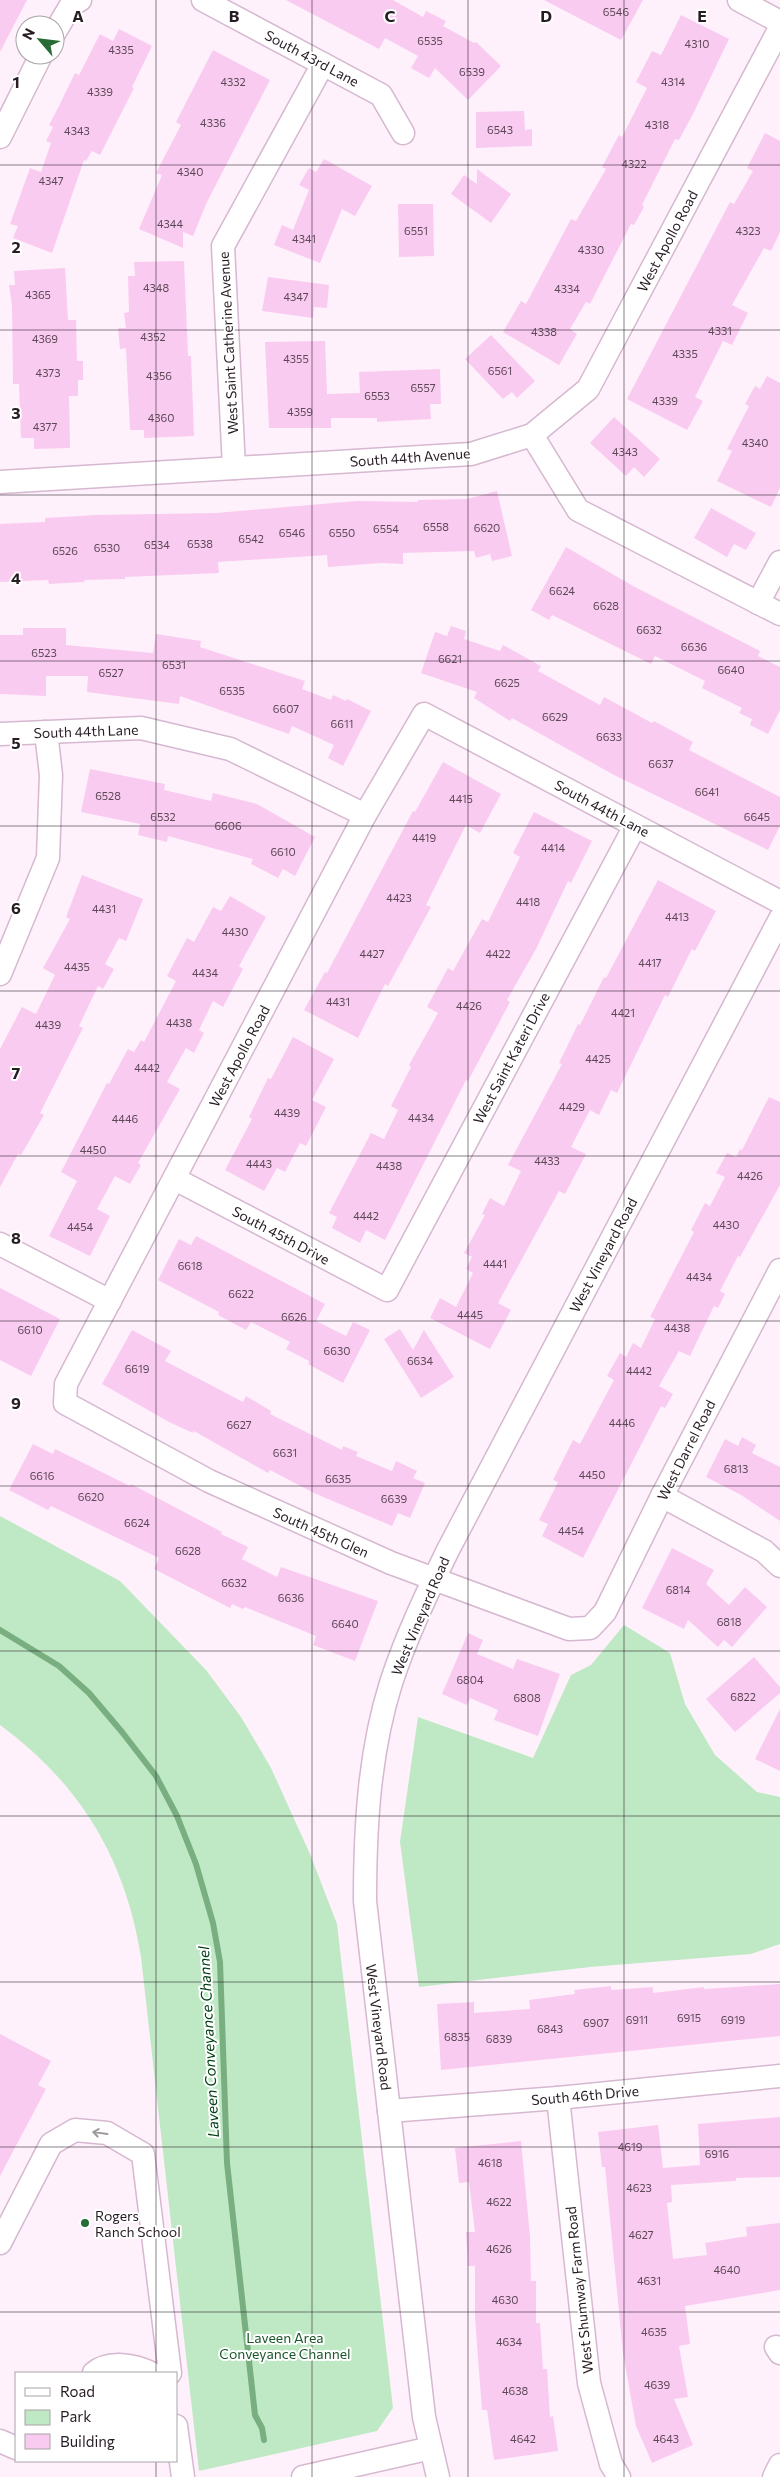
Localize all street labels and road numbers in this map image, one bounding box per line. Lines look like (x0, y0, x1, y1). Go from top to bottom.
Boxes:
street label: South 43rd Lane (262, 26, 362, 90)
street label: West Apollo Road (633, 187, 701, 295)
street label: West Saint Catherine Avenue (215, 251, 241, 435)
street label: South 44th Avenue (349, 444, 471, 470)
street label: South 44th Lane (33, 721, 139, 741)
street label: South 44th Lane (552, 776, 652, 840)
street label: West Saint Kateri Drive (469, 989, 553, 1127)
street label: West Apollo Road (205, 1002, 273, 1110)
street label: West Vineyard Road (566, 1195, 640, 1315)
street label: South 45th Drive (230, 1202, 332, 1268)
street label: West Darrel Road (653, 1397, 719, 1503)
street label: South 45th Glen (271, 1503, 371, 1561)
street label: West Vineyard Road (387, 1554, 453, 1678)
street label: West Vineyard Road (363, 1963, 395, 2091)
street label: South 46th Drive (530, 2082, 640, 2108)
street label: West Shumway Farm Road (562, 2206, 596, 2374)

